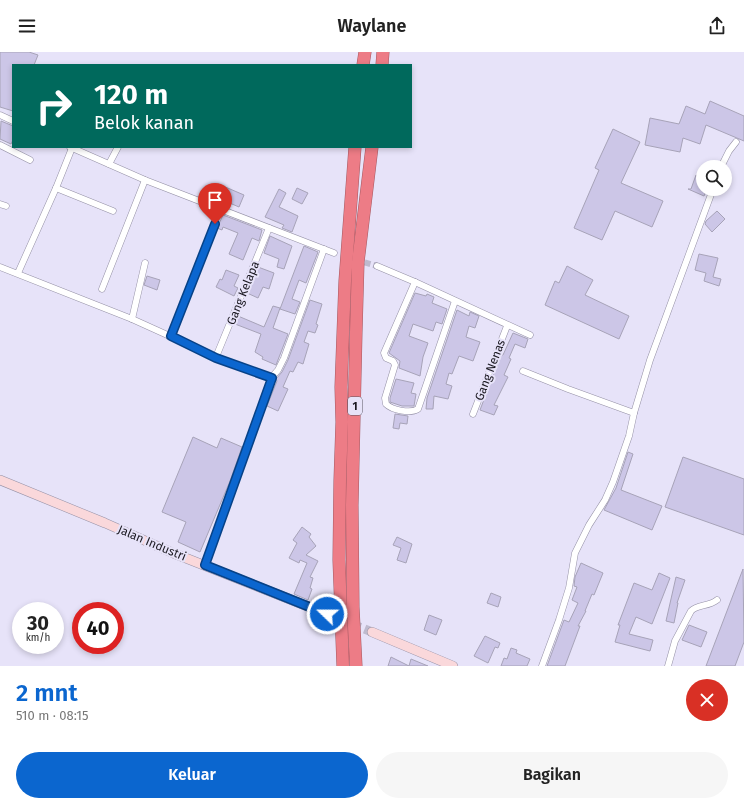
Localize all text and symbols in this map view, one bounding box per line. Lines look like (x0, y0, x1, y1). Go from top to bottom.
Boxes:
icon: menu (16, 15, 38, 37)
text: Waylane (338, 15, 406, 37)
icon: share (706, 15, 728, 37)
text: 120 m (94, 78, 168, 111)
icon: right (28, 80, 80, 132)
text: Belok kanan (94, 112, 194, 134)
map controls (696, 160, 732, 196)
button: search (696, 160, 732, 196)
pin (198, 183, 232, 224)
icon: arrive (204, 189, 226, 211)
street label: Gang Kelapa (224, 259, 262, 327)
street label: Gang Nenas (472, 337, 508, 403)
road number: 1 (348, 397, 362, 415)
street label: Jalan Industri (116, 522, 188, 564)
position arrow (306, 593, 348, 635)
speed limit sign: 40 (72, 602, 124, 654)
text: 30 (27, 611, 49, 635)
text: km/h (26, 632, 50, 644)
text: 2 mnt (16, 679, 78, 707)
button: close (686, 679, 728, 721)
text: 510 m · 08:15 (16, 708, 89, 723)
button: Keluar (16, 752, 368, 798)
button: Bagikan (376, 752, 728, 798)

